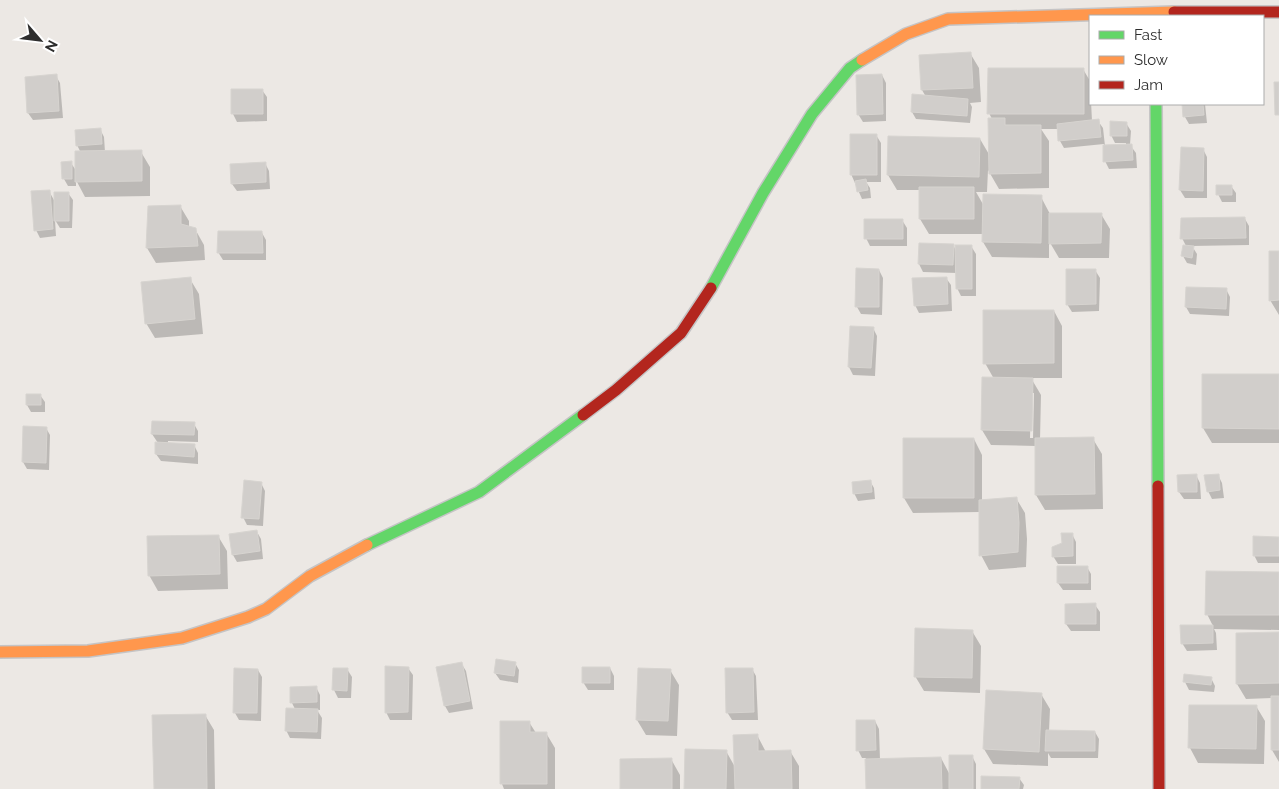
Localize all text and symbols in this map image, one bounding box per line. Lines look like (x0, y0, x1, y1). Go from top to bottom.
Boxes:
north arrow (15, 15, 65, 65)
legend (1089, 15, 1264, 105)
text: Fast (1134, 26, 1162, 44)
text: N (42, 38, 61, 55)
text: Slow (1134, 51, 1168, 69)
text: Jam (1134, 76, 1163, 94)

